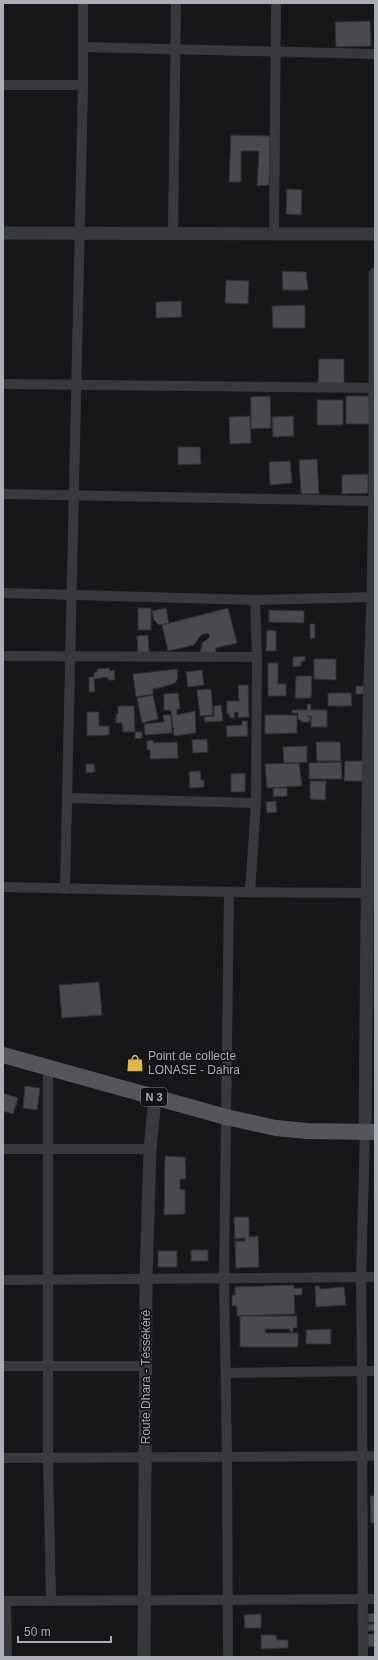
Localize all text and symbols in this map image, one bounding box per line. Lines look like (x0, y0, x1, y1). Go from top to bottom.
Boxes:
place label: Point de collecte LONASE - Dahra (148, 1049, 240, 1077)
shop icon: Point de collecte LONASE - Dahra (125, 1053, 145, 1073)
road number: N 3 (141, 1088, 167, 1106)
street label: Route Dhara - Téssékéré (139, 1309, 153, 1444)
scale bar (18, 1618, 111, 1644)
text: 50 m (24, 1625, 51, 1639)

